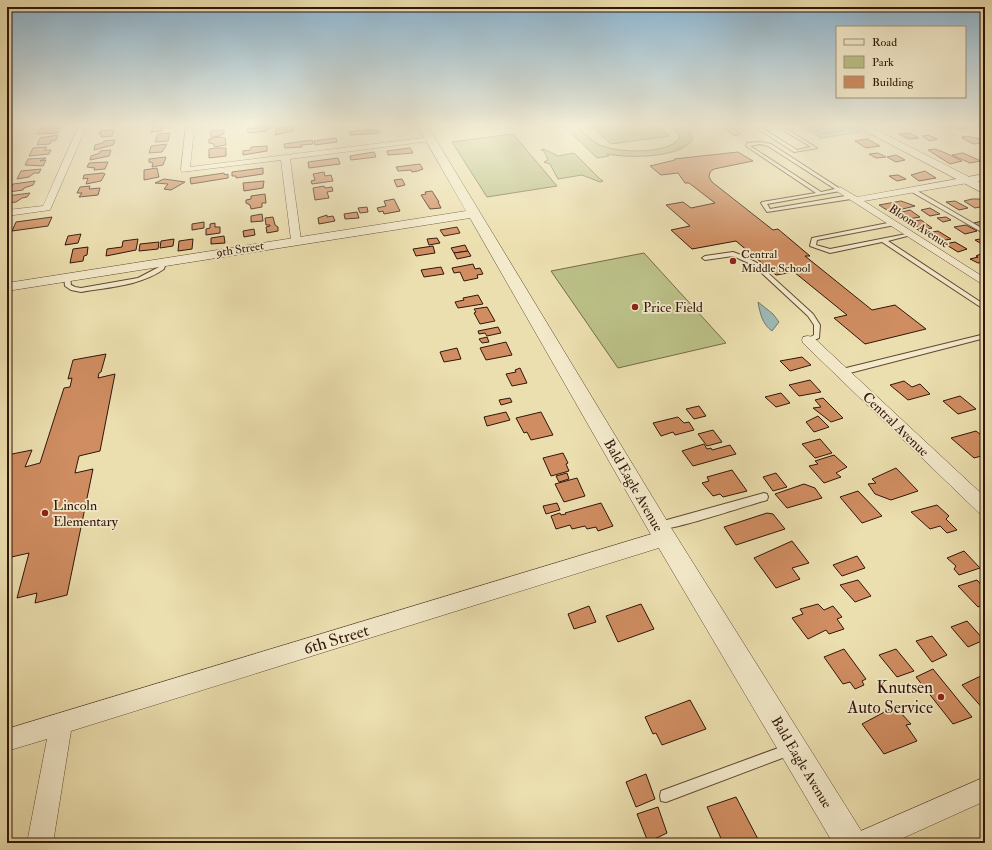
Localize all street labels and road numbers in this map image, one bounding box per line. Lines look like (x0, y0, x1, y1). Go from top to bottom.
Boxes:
street label: Bloom Avenue (886, 201, 952, 251)
street label: 9th Street (214, 238, 265, 261)
street label: Central Avenue (859, 388, 933, 460)
street label: Bald Eagle Avenue (600, 436, 667, 535)
street label: 6th Street (301, 619, 372, 659)
street label: Bald Eagle Avenue (768, 713, 836, 811)

